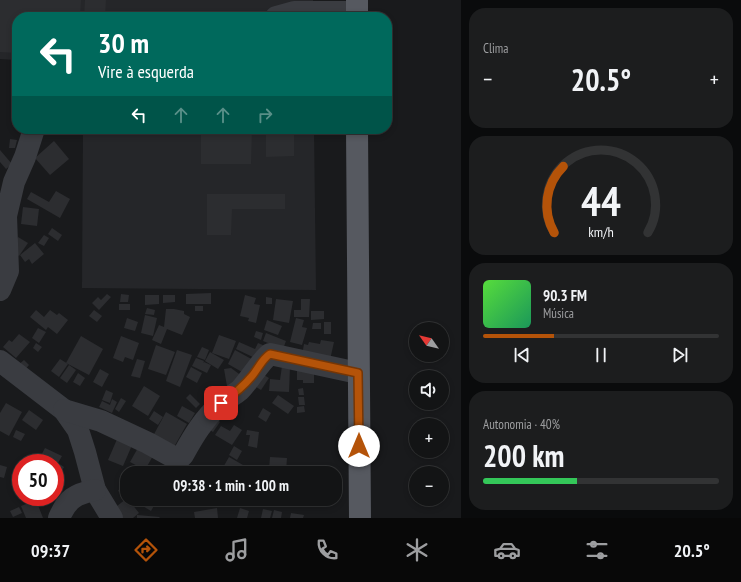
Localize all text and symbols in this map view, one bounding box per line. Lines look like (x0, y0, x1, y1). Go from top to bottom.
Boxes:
text: 30 m (98, 24, 149, 61)
icon: left (32, 28, 84, 80)
text: Clima (483, 40, 508, 57)
text: Vire à esquerda (98, 60, 194, 83)
text: 20.5° (571, 60, 631, 99)
text: − (483, 65, 492, 93)
text: + (710, 65, 719, 93)
icon: left (128, 104, 150, 126)
icon: ahead (170, 104, 192, 126)
icon: ahead (212, 104, 234, 126)
icon: right (254, 104, 276, 126)
text: 44 (581, 174, 621, 227)
text: km/h (588, 222, 614, 241)
text: 90.3 FM (543, 286, 587, 305)
text: Música (543, 305, 574, 322)
north arrow (409, 322, 449, 362)
map controls (409, 322, 449, 506)
icon: previous (511, 344, 533, 366)
icon: pause (590, 344, 612, 366)
icon: next (669, 344, 691, 366)
button: sound (409, 370, 449, 410)
pin (204, 386, 238, 420)
icon: arrive (210, 392, 232, 414)
text: Autonomia · 40% (483, 416, 560, 433)
button: + (409, 418, 449, 458)
position arrow (338, 425, 380, 467)
text: 200 km (483, 436, 564, 475)
speed limit sign: 50 (12, 454, 64, 506)
button: − (409, 466, 449, 506)
text: 09:38 · 1 min · 100 m (173, 476, 289, 495)
icon: directions (132, 536, 160, 564)
icon: music (223, 536, 251, 564)
icon: phone (313, 536, 341, 564)
icon: climate (403, 536, 431, 564)
icon: car (493, 536, 521, 564)
icon: filters (583, 536, 611, 564)
text: 09:37 (31, 539, 70, 562)
text: 20.5° (674, 539, 710, 562)

